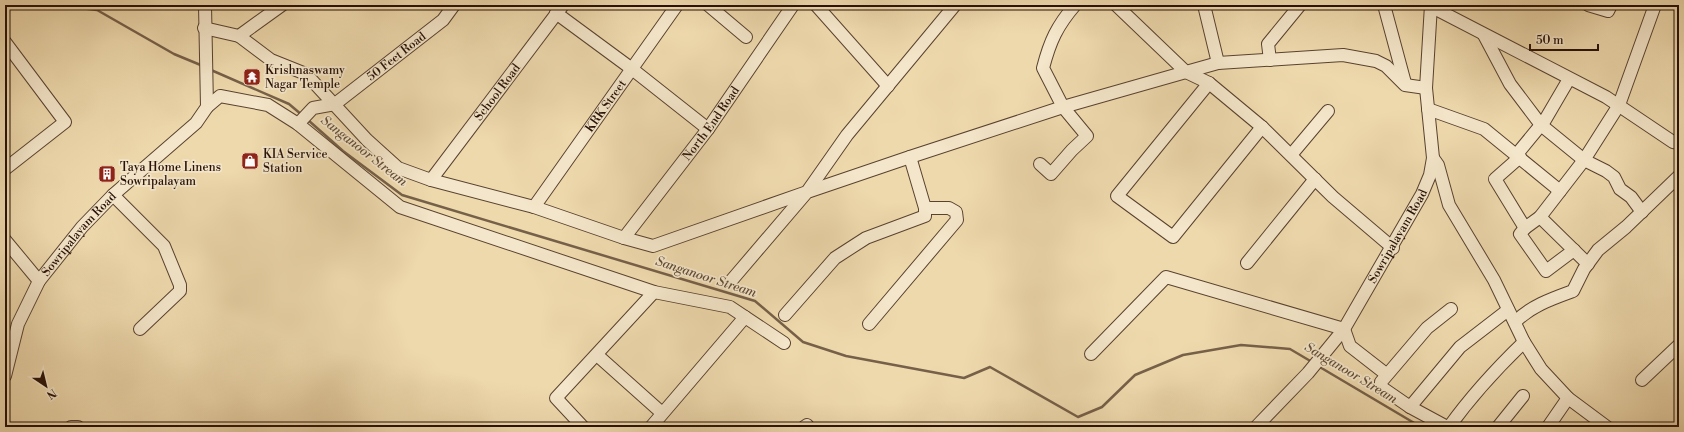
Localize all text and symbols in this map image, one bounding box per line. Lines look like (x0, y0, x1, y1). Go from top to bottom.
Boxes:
scale bar (1530, 26, 1598, 52)
street label: 50 Feet Road (364, 29, 429, 84)
text: 50 m (1536, 33, 1564, 48)
street label: School Road (471, 61, 524, 124)
place label: Krishnaswamy Nagar Temple (265, 63, 345, 92)
temple icon: Krishnaswamy Nagar Temple (242, 67, 262, 87)
street label: KRK Street (582, 76, 630, 135)
street label: North End Road (679, 83, 743, 163)
water label: Sanganoor Stream (318, 112, 411, 190)
place label: KIA Service Station (263, 147, 328, 176)
shop icon: KIA Service Station (240, 151, 260, 171)
place label: Taya Home Linens Sowripalayam (120, 160, 221, 189)
building icon: Taya Home Linens Sowripalayam (97, 164, 117, 184)
street label: Sowripalayam Road (1365, 187, 1431, 286)
street label: Sowripalayam Road (38, 189, 119, 279)
water label: Sanganoor Stream (653, 253, 759, 301)
water label: Sanganoor Stream (1302, 339, 1401, 407)
north arrow (26, 366, 66, 406)
text: N (43, 385, 59, 402)

